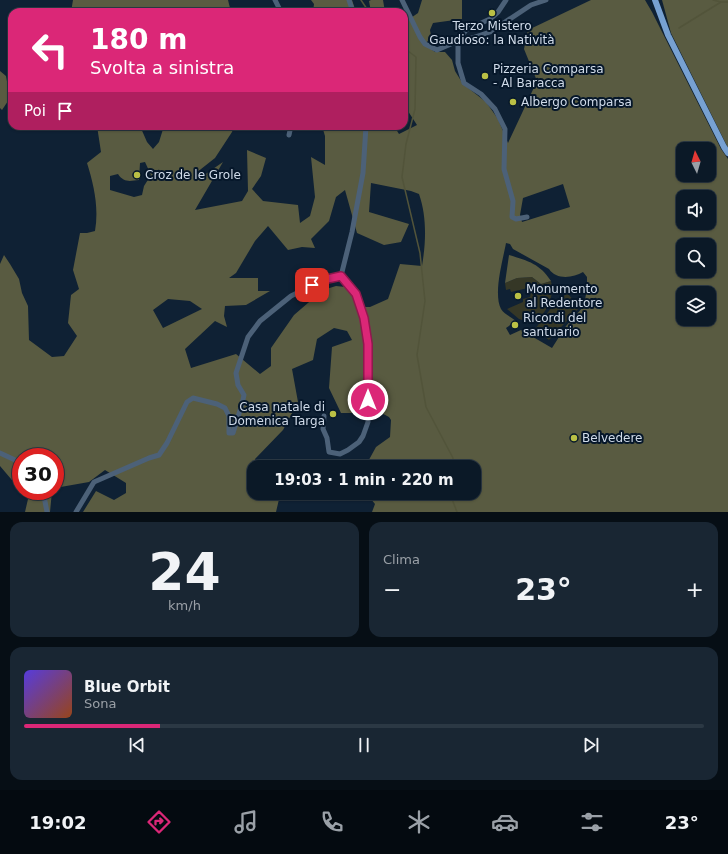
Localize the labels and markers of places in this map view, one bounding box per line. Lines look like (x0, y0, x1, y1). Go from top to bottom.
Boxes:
marker: Terzo Mistero Gaudioso: la Natività (487, 8, 497, 18)
place label: Terzo Mistero Gaudioso: la Natività (429, 19, 555, 47)
place label: Pizzeria Comparsa - Al Baracca (493, 62, 604, 90)
marker: Pizzeria Comparsa - Al Baracca (480, 71, 490, 81)
place label: Albergo Comparsa (521, 95, 632, 109)
marker: Albergo Comparsa (508, 97, 518, 107)
place label: Croz de le Grole (145, 168, 241, 182)
marker: Croz de le Grole (132, 170, 142, 180)
pin (295, 268, 329, 302)
place label: Monumento al Redentore (526, 282, 602, 310)
marker: Monumento al Redentore (513, 291, 523, 301)
place label: Ricordi del santuario (523, 311, 586, 339)
marker: Ricordi del santuario (510, 320, 520, 330)
place label: Casa natale di Domenica Targa (228, 400, 325, 428)
marker: Casa natale di Domenica Targa (328, 409, 338, 419)
place label: Belvedere (582, 431, 643, 445)
marker: Belvedere (569, 433, 579, 443)

